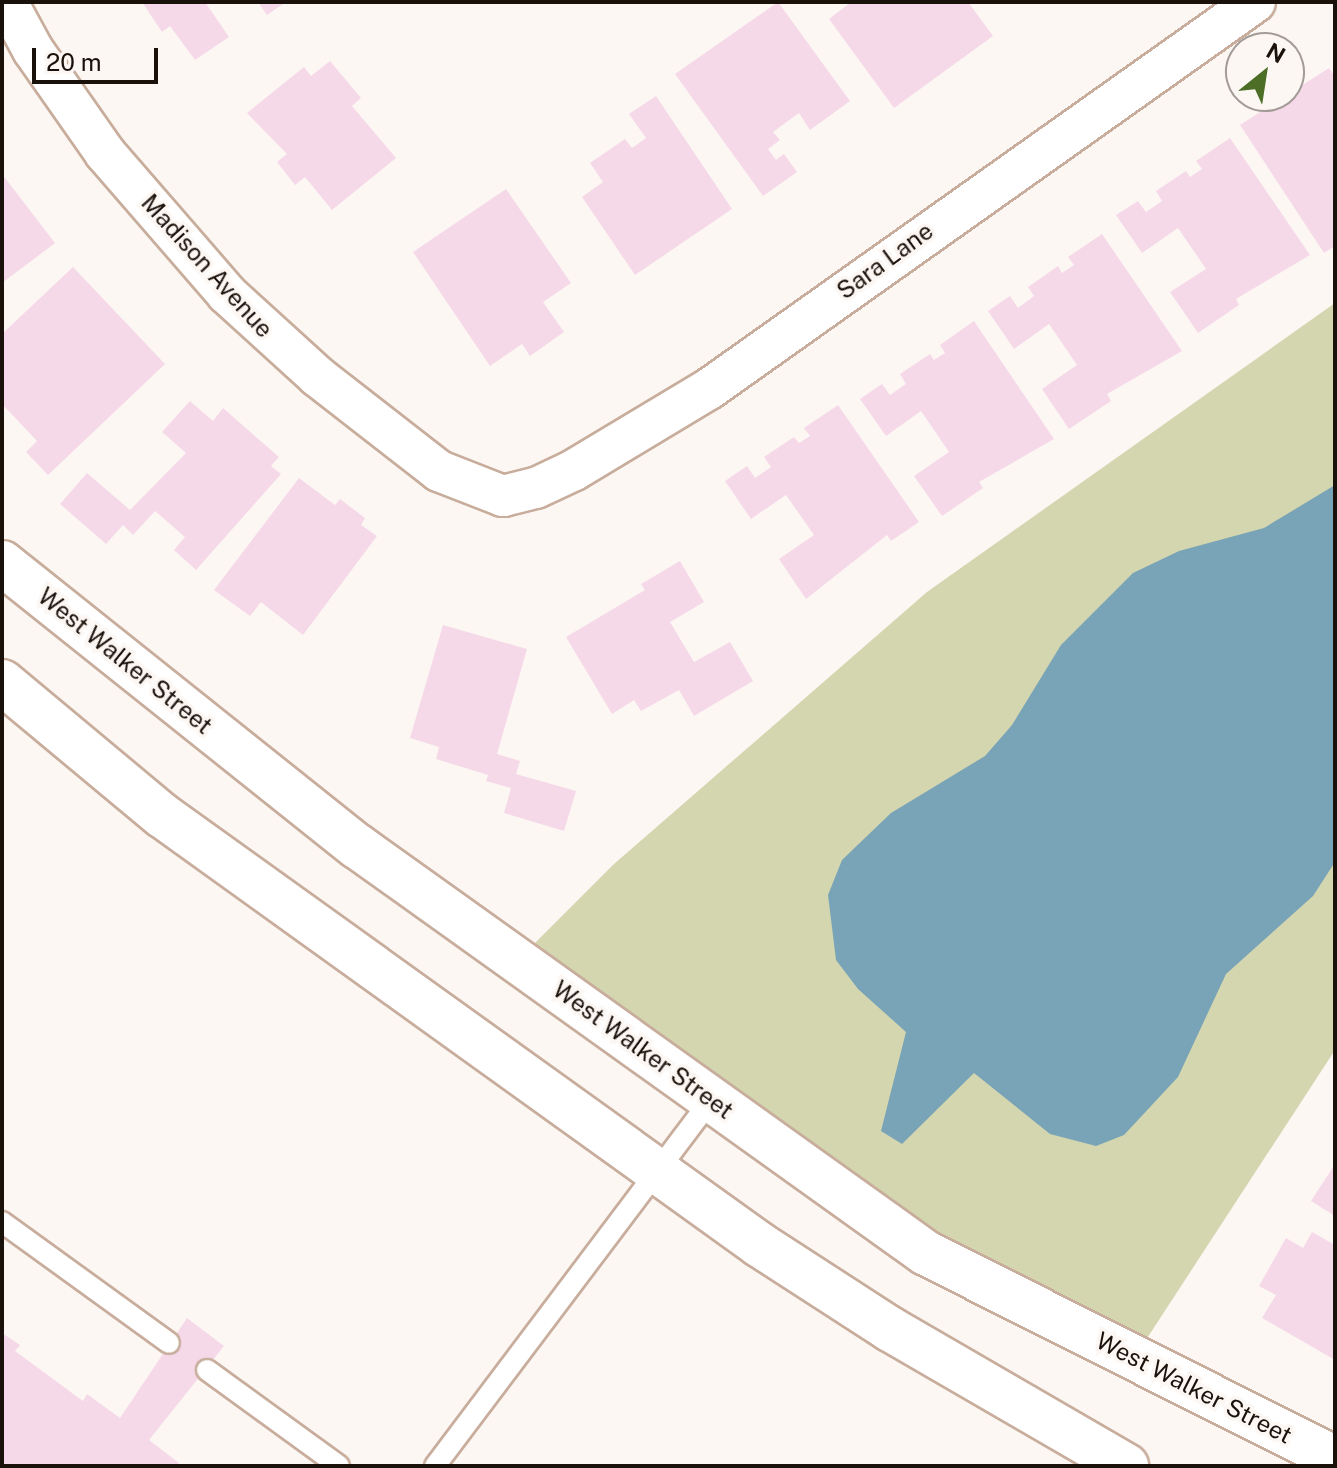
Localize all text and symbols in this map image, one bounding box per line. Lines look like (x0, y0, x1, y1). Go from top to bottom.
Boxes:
scale bar (36, 32, 162, 82)
north arrow (1225, 32, 1305, 112)
text: N (1262, 37, 1290, 69)
text: 20 m (46, 48, 102, 76)
street label: Madison Avenue (135, 188, 279, 344)
street label: Sara Lane (831, 217, 939, 305)
street label: West Walker Street (32, 582, 218, 740)
street label: West Walker Street (547, 975, 739, 1125)
street label: West Walker Street (1091, 1326, 1297, 1450)

